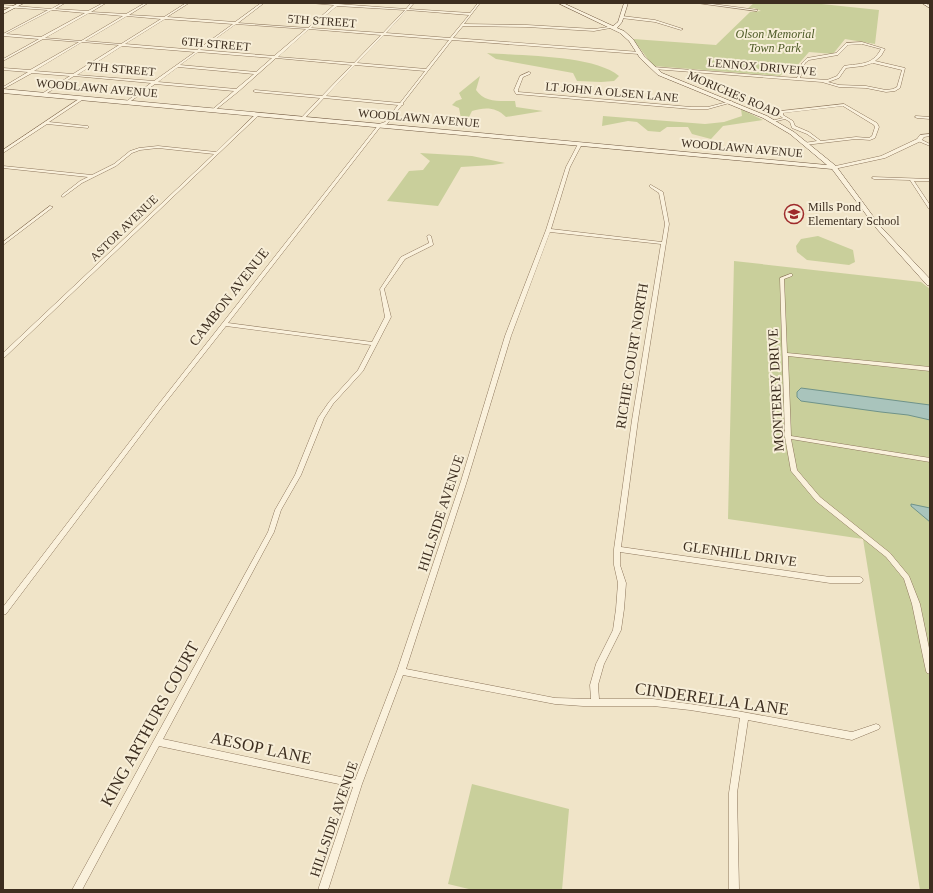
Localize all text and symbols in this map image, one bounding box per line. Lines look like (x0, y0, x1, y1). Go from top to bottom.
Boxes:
street label: 5TH STREET (287, 12, 358, 30)
park label: Olson Memorial Town Park (736, 27, 815, 55)
street label: 6TH STREET (181, 34, 252, 54)
street label: LENNOX DRIVEIVE (707, 55, 817, 79)
street label: 7TH STREET (86, 59, 157, 79)
street label: MORICHES ROAD (686, 68, 783, 120)
street label: WOODLAWN AVENUE (35, 76, 159, 100)
street label: LT JOHN A OLSEN LANE (545, 79, 679, 105)
street label: WOODLAWN AVENUE (357, 106, 481, 130)
street label: WOODLAWN AVENUE (680, 136, 804, 160)
street label: ASTOR AVENUE (87, 192, 161, 264)
place label: Mills Pond Elementary School (808, 200, 900, 228)
school or university icon: Mills Pond Elementary School (783, 203, 805, 225)
street label: CAMBON AVENUE (186, 245, 272, 349)
street label: RICHIE COURT NORTH (613, 282, 651, 430)
street label: MONTEREY DRIVE (765, 328, 787, 452)
street label: HILLSIDE AVENUE (415, 453, 467, 573)
street label: GLENHILL DRIVE (682, 539, 798, 569)
street label: KING ARTHURS COURT (97, 638, 203, 810)
street label: CINDERELLA LANE (634, 679, 790, 719)
street label: AESOP LANE (209, 728, 313, 768)
street label: HILLSIDE AVENUE (307, 759, 361, 879)

